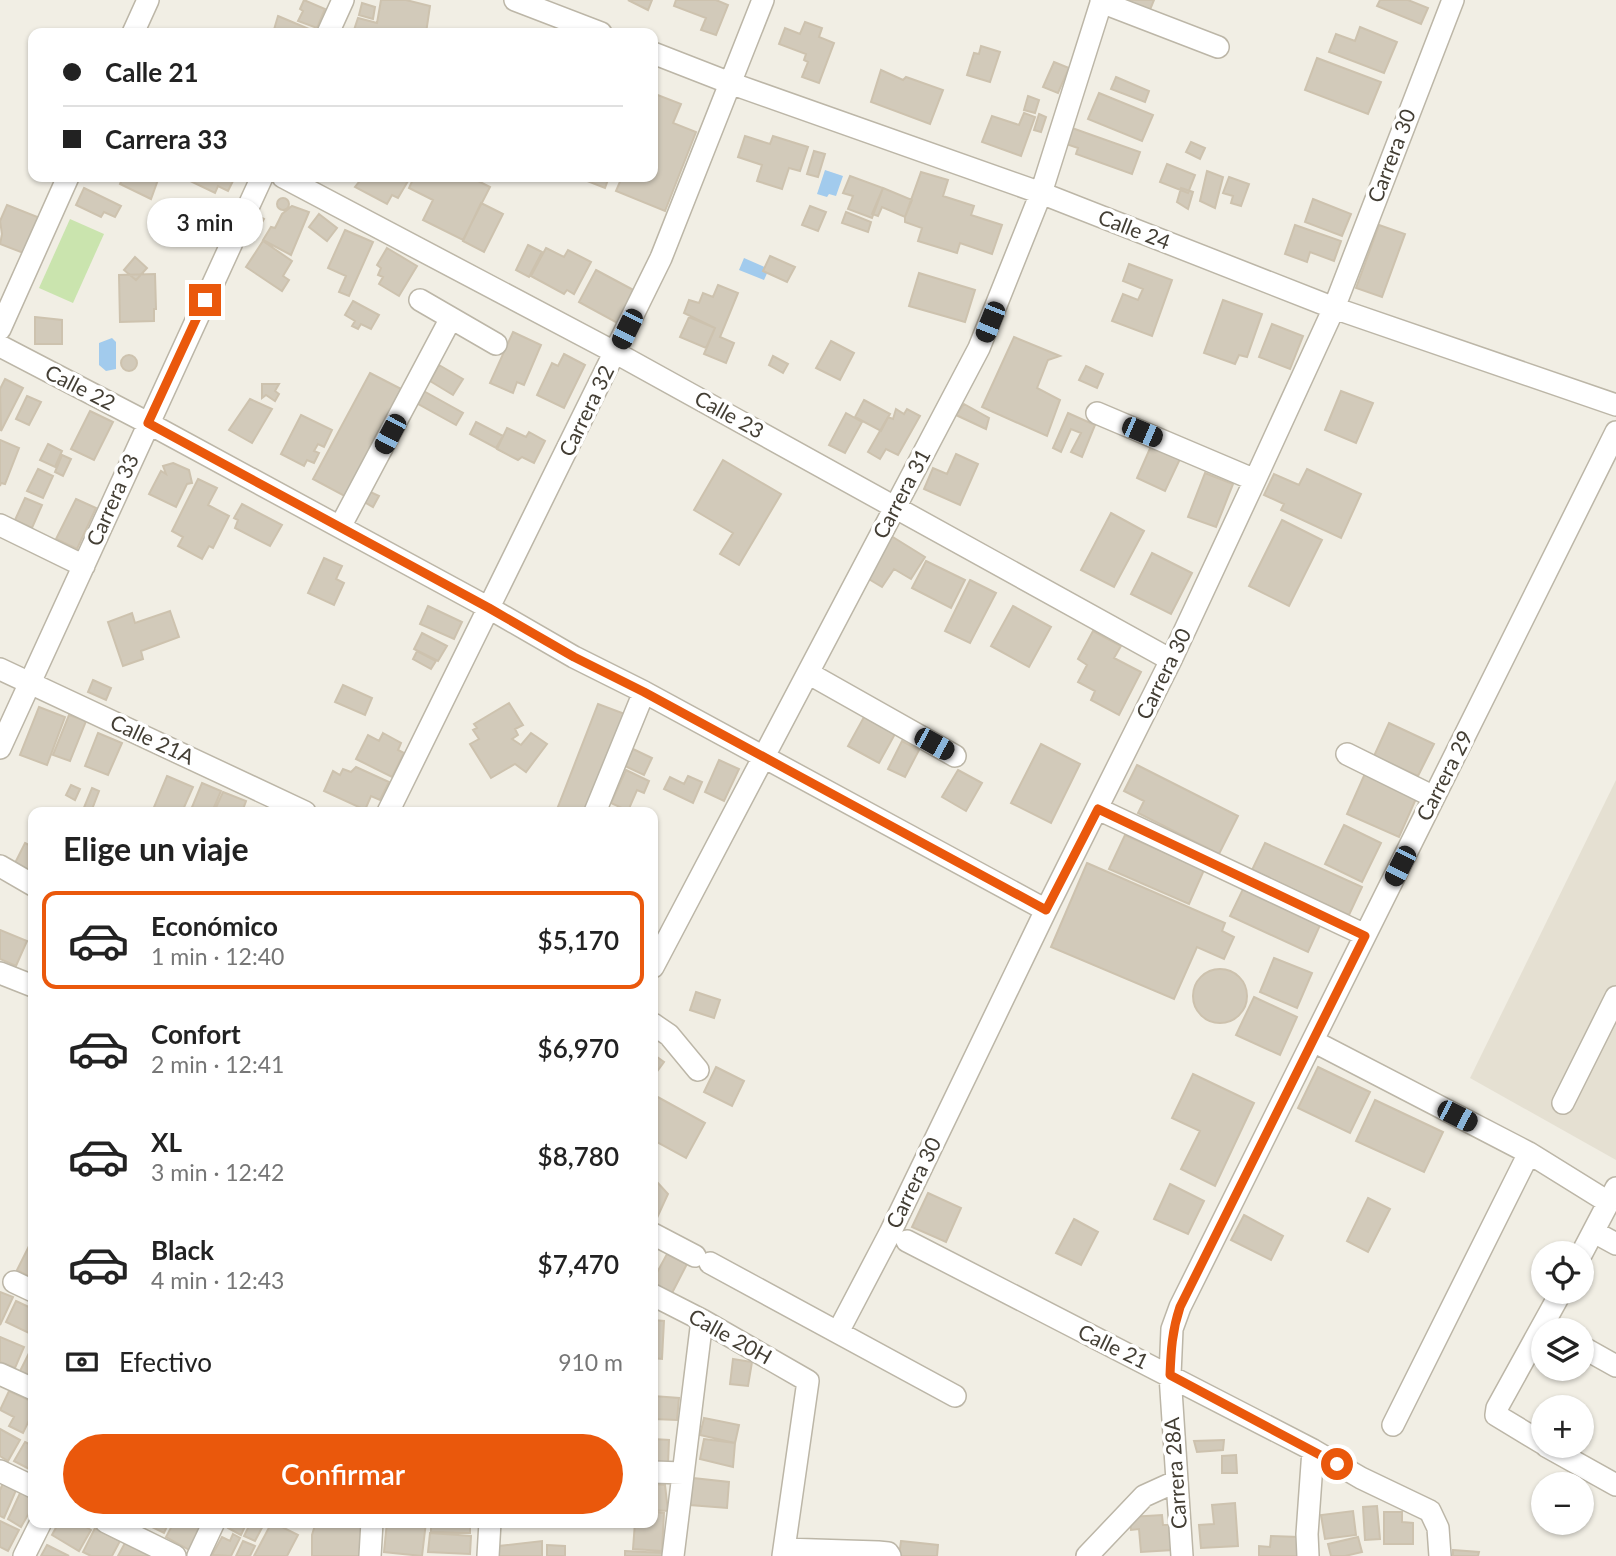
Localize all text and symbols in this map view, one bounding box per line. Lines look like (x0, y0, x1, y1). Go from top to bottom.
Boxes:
text: Calle 21 (105, 56, 199, 88)
street label: Carrera 30 (1361, 105, 1420, 206)
text: Carrera 33 (105, 123, 228, 155)
callout: 3 min (147, 198, 263, 247)
street label: Calle 24 (1095, 203, 1174, 254)
text: 3 min (177, 208, 233, 236)
route end (189, 284, 221, 316)
car (973, 299, 1008, 345)
car (609, 306, 646, 352)
street label: Calle 22 (42, 358, 120, 415)
street label: Carrera 32 (553, 361, 618, 460)
street label: Calle 23 (691, 385, 769, 443)
car (371, 411, 410, 457)
car (1119, 414, 1166, 450)
street label: Carrera 31 (867, 444, 935, 542)
street label: Carrera 33 (80, 450, 143, 549)
street label: Carrera 30 (1130, 624, 1195, 723)
street label: Calle 21A (107, 708, 199, 769)
car (911, 725, 958, 763)
street label: Carrera 29 (1410, 726, 1477, 825)
text: Elige un viaje (63, 829, 248, 868)
car (1382, 843, 1419, 889)
icon: car (67, 909, 130, 972)
text: Económico (151, 910, 278, 942)
text: $5,170 (538, 924, 619, 956)
text: 1 min · 12:40 (151, 942, 284, 970)
icon: car (67, 1017, 130, 1080)
text: Confort (151, 1018, 241, 1050)
text: $6,970 (538, 1032, 619, 1064)
text: 2 min · 12:41 (151, 1050, 284, 1078)
car (1434, 1097, 1481, 1135)
icon: car (67, 1125, 130, 1188)
text: XL (151, 1126, 182, 1158)
street label: Carrera 30 (880, 1133, 945, 1232)
text: $8,780 (538, 1140, 619, 1172)
text: 3 min · 12:42 (151, 1158, 284, 1186)
icon: car (67, 1233, 130, 1296)
text: Black (151, 1234, 214, 1266)
map controls (1531, 1241, 1594, 1535)
button: locate (1531, 1241, 1594, 1304)
text: $7,470 (538, 1248, 619, 1280)
text: 4 min · 12:43 (151, 1266, 284, 1294)
street label: Calle 20H (685, 1303, 777, 1369)
street label: Calle 21 (1074, 1318, 1153, 1373)
button: layers (1531, 1318, 1594, 1381)
icon: cash (63, 1343, 101, 1381)
text: Efectivo (119, 1346, 212, 1378)
text: 910 m (558, 1348, 623, 1376)
button: + (1531, 1395, 1594, 1458)
street label: Carrera 28A (1158, 1415, 1191, 1530)
button: Confirmar (63, 1434, 623, 1514)
route start (1321, 1448, 1353, 1480)
button: − (1531, 1472, 1594, 1535)

